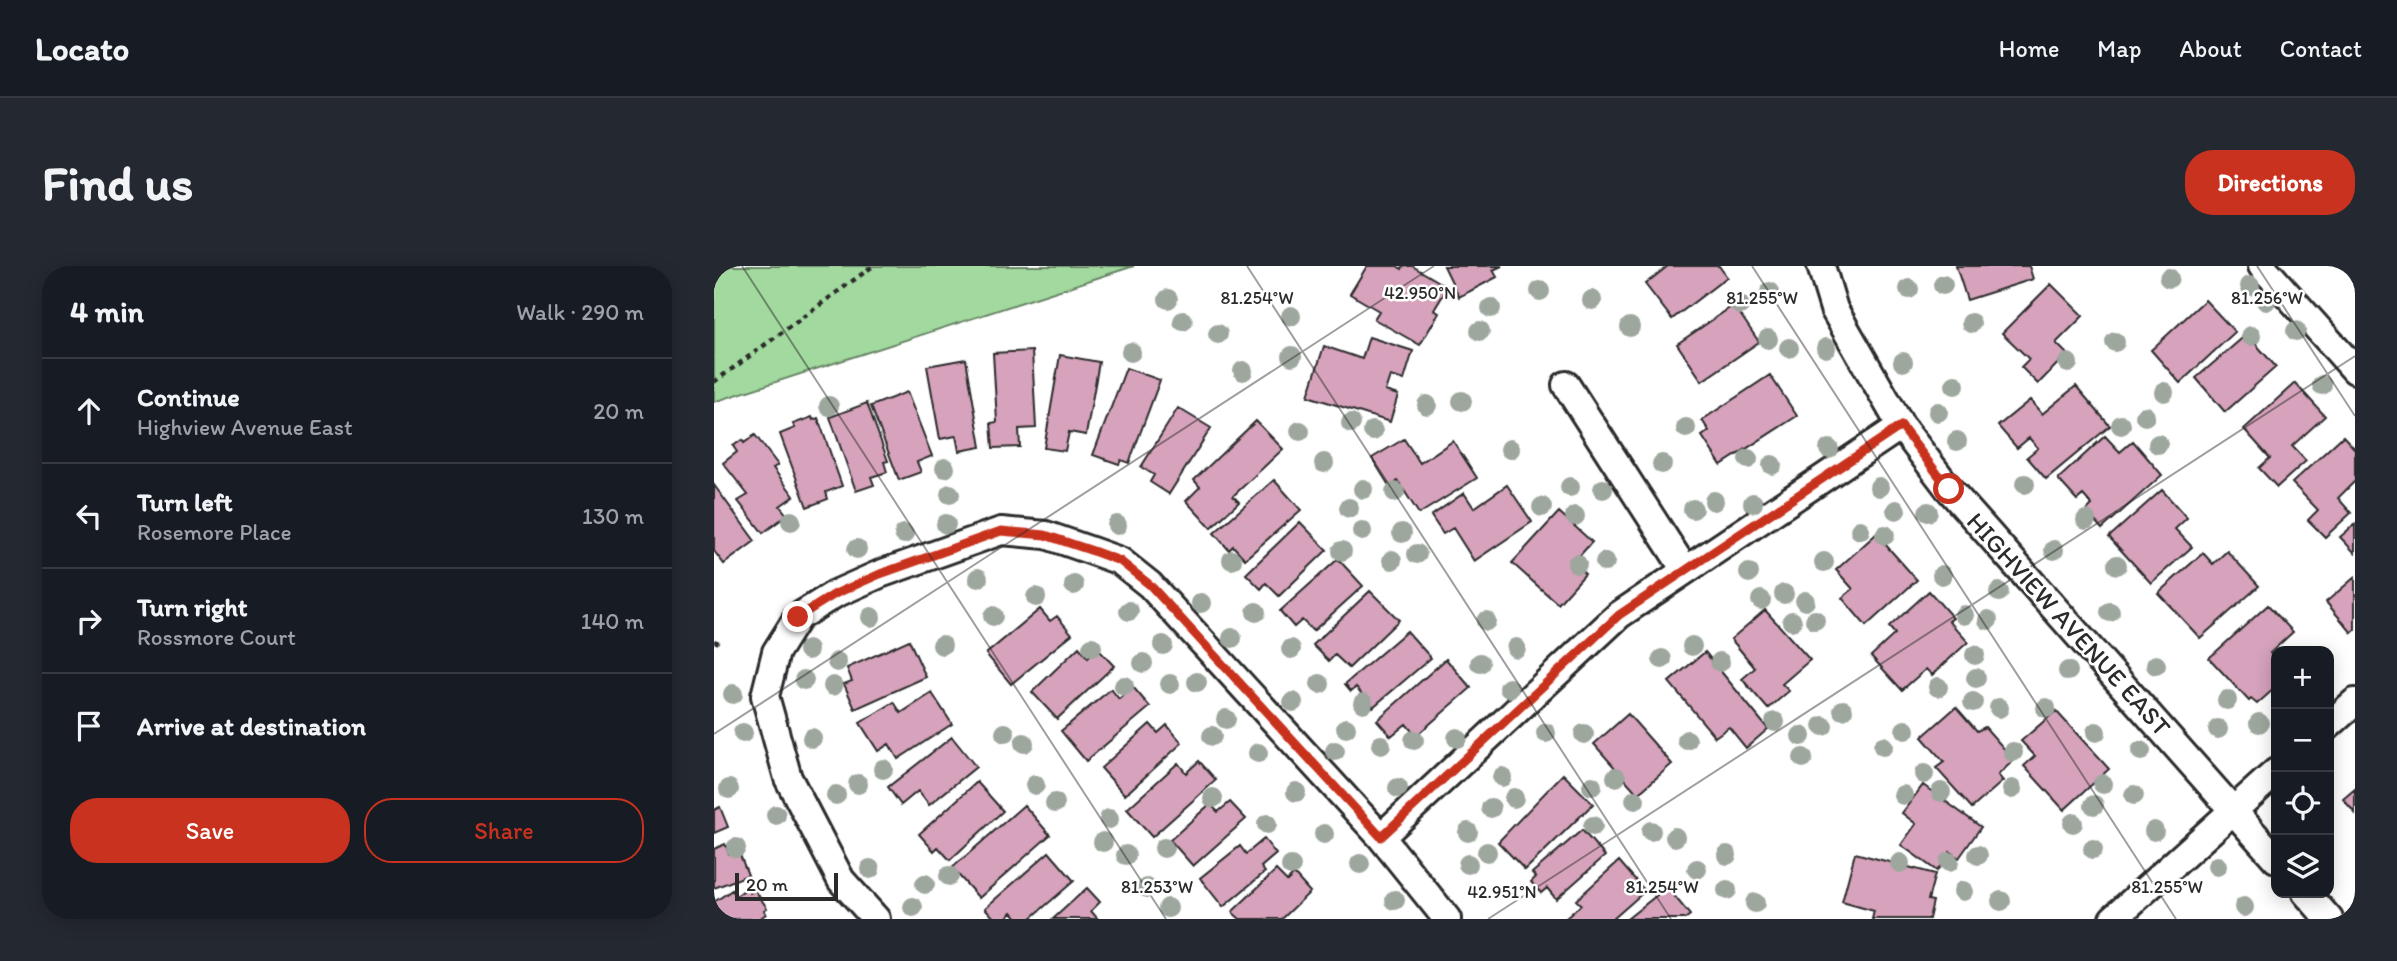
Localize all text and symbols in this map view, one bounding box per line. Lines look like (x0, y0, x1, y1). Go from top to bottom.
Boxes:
text: Locato (35, 29, 129, 68)
text: Home (1999, 34, 2059, 63)
text: Map (2097, 34, 2141, 63)
text: About (2179, 34, 2242, 63)
text: Contact (2280, 34, 2362, 63)
button: Directions (2185, 150, 2355, 215)
text: Find us (42, 153, 193, 212)
text: 42.950°N (1384, 282, 1456, 304)
text: 81.254°W (1220, 287, 1294, 309)
text: 81.255°W (1726, 287, 1798, 309)
text: 81.256°W (2231, 287, 2303, 309)
text: 4 min (70, 293, 144, 330)
text: Walk · 290 m (516, 298, 644, 326)
text: Continue (137, 381, 240, 413)
icon: ahead (70, 392, 108, 430)
text: 20 m (593, 397, 644, 425)
text: Highview Avenue East (137, 413, 353, 441)
route start (1933, 473, 1964, 504)
text: Turn left (137, 486, 233, 518)
icon: left (70, 497, 108, 535)
text: 130 m (582, 502, 644, 530)
street label: HIGHVIEW AVENUE EAST (1960, 506, 2178, 743)
text: Rosemore Place (137, 518, 292, 546)
text: Turn right (137, 591, 248, 623)
route end (782, 601, 813, 632)
icon: right (70, 602, 108, 640)
text: 140 m (581, 607, 644, 635)
text: Rossmore Court (137, 623, 296, 651)
map controls (2271, 646, 2334, 898)
button: + (2271, 646, 2334, 709)
icon: arrive (70, 707, 108, 745)
button: − (2271, 709, 2334, 772)
text: Arrive at destination (137, 710, 366, 742)
button: locate (2271, 772, 2334, 835)
button: Save (70, 798, 350, 863)
button: Share (364, 798, 644, 863)
button: layers (2271, 835, 2334, 898)
scale bar (735, 870, 838, 902)
text: 20 m (746, 873, 788, 896)
text: 81.253°W (1121, 876, 1193, 898)
text: 81.254°W (1625, 876, 1699, 898)
text: 81.255°W (2131, 876, 2203, 898)
text: 42.951°N (1467, 881, 1537, 903)

